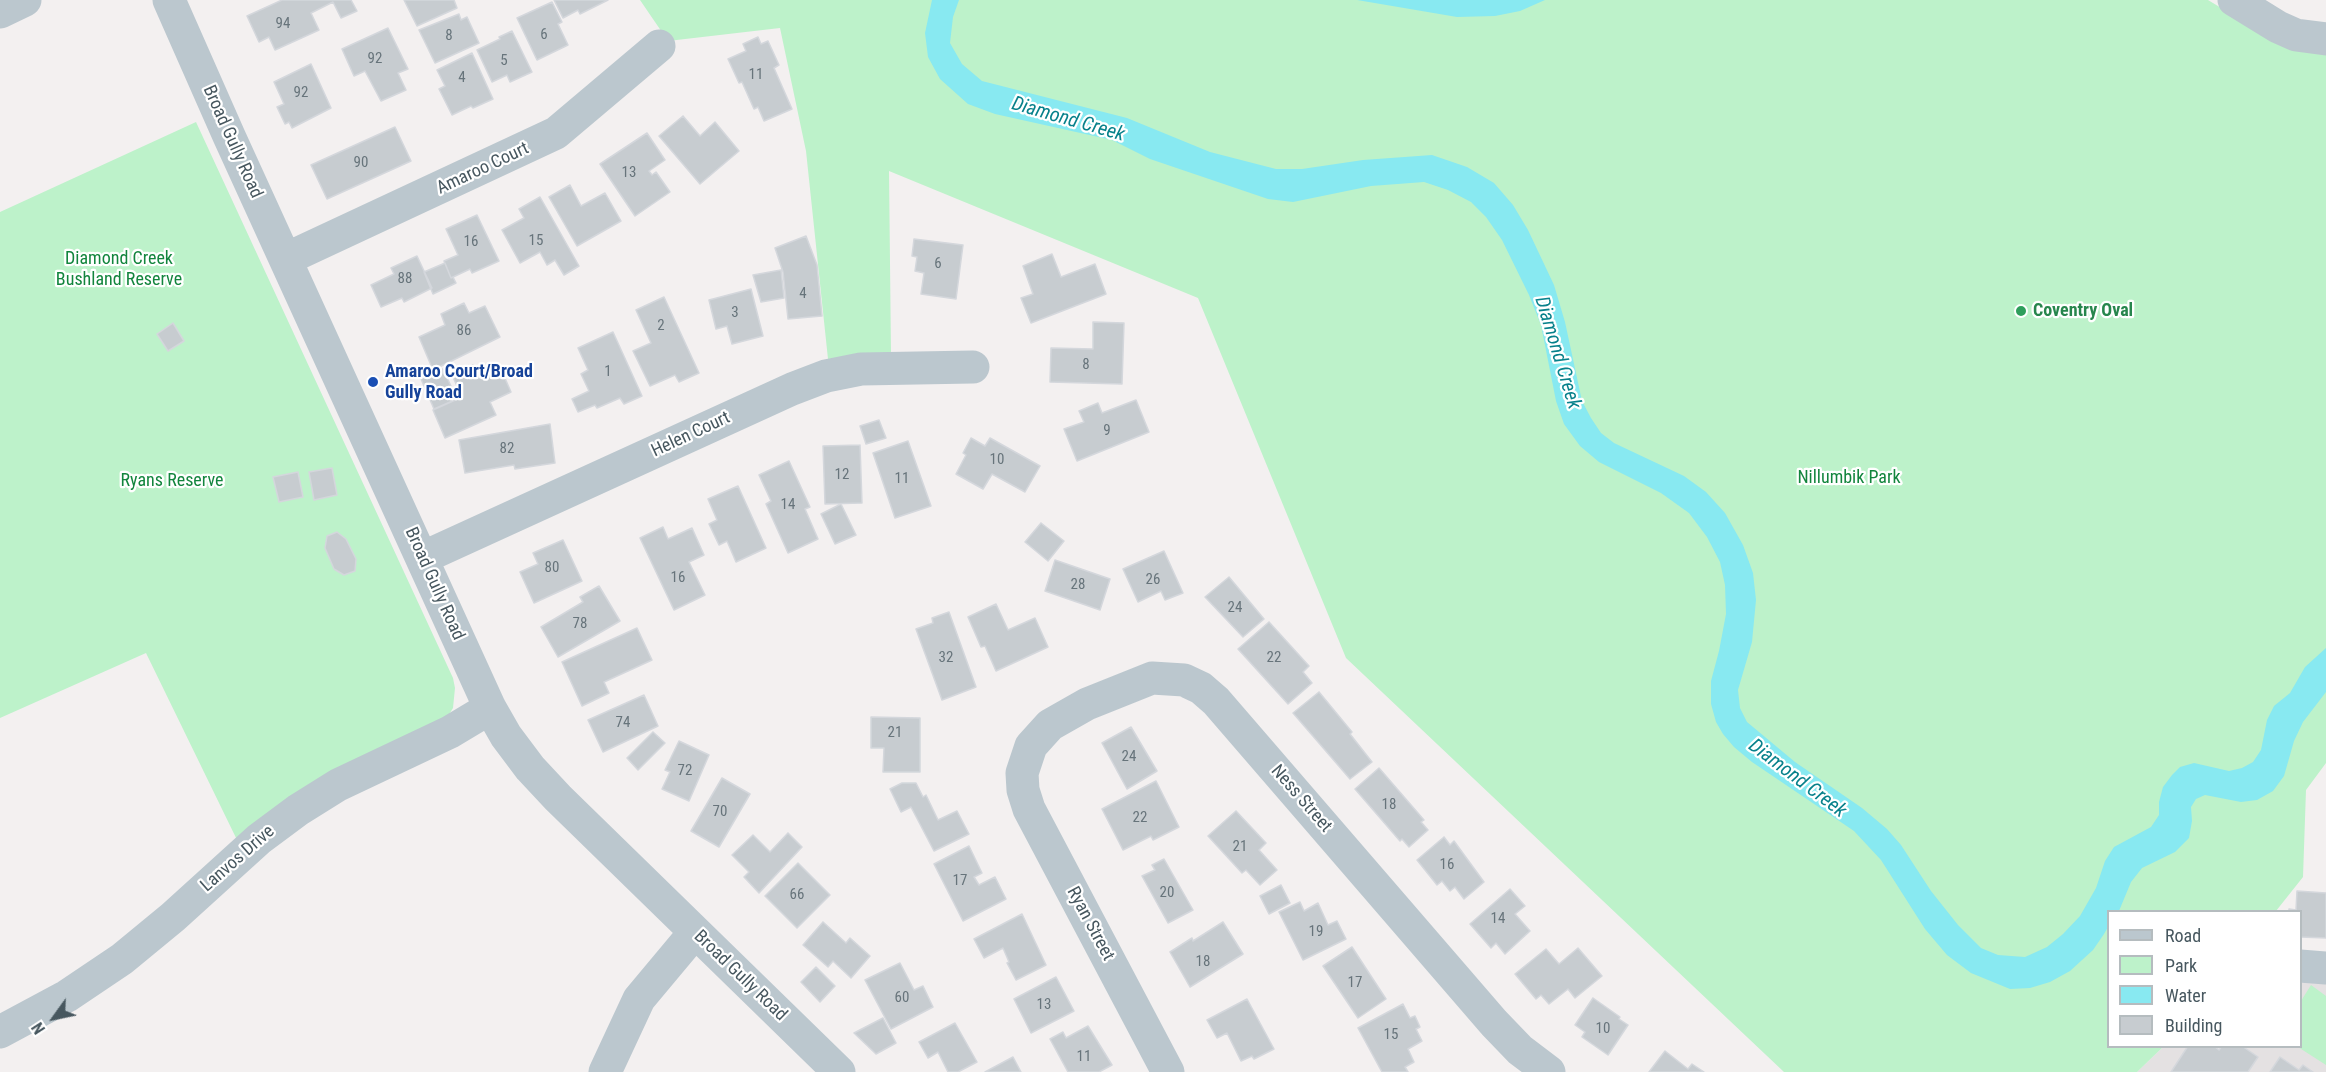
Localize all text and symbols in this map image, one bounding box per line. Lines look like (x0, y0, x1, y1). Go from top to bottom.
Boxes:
house number: 94 (276, 15, 290, 33)
house number: 6 (540, 26, 548, 44)
house number: 8 (445, 27, 453, 45)
house number: 92 (368, 50, 382, 68)
house number: 5 (500, 52, 508, 70)
house number: 11 (749, 66, 763, 84)
house number: 4 (458, 69, 466, 87)
street label: Broad Gully Road (197, 82, 267, 202)
house number: 92 (294, 84, 308, 102)
water label: Diamond Creek (1009, 92, 1127, 148)
street label: Amaroo Court (433, 138, 533, 200)
house number: 90 (354, 154, 368, 172)
house number: 13 (622, 164, 636, 182)
house number: 15 (529, 232, 543, 250)
house number: 16 (464, 233, 478, 251)
park label: Diamond Creek Bushland Reserve (56, 248, 182, 290)
house number: 6 (934, 255, 942, 273)
house number: 88 (398, 270, 412, 288)
house number: 4 (799, 285, 807, 303)
water label: Diamond Creek (1529, 294, 1585, 412)
place label: Coventry Oval (2033, 300, 2133, 322)
house number: 3 (731, 304, 739, 322)
marker: Coventry Oval (2014, 304, 2028, 318)
house number: 2 (657, 317, 665, 335)
house number: 86 (457, 322, 471, 340)
house number: 8 (1082, 356, 1090, 374)
place label: Amaroo Court/Broad Gully Road (385, 361, 533, 404)
house number: 1 (604, 363, 612, 381)
marker: Amaroo Court/Broad Gully Road (366, 375, 380, 389)
street label: Helen Court (648, 407, 734, 463)
house number: 9 (1103, 422, 1111, 440)
house number: 82 (500, 440, 514, 458)
house number: 10 (990, 451, 1004, 469)
house number: 12 (835, 466, 849, 484)
park label: Nillumbik Park (1797, 467, 1901, 489)
park label: Ryans Reserve (121, 470, 223, 492)
house number: 11 (895, 470, 909, 488)
house number: 14 (781, 496, 795, 514)
street label: Broad Gully Road (399, 524, 469, 644)
house number: 80 (545, 559, 559, 577)
house number: 16 (671, 569, 685, 587)
house number: 26 (1146, 571, 1160, 589)
house number: 28 (1071, 576, 1085, 594)
house number: 24 (1228, 599, 1242, 617)
house number: 78 (573, 615, 587, 633)
house number: 32 (939, 649, 953, 667)
house number: 22 (1267, 649, 1281, 667)
house number: 74 (616, 714, 630, 732)
house number: 21 (888, 724, 902, 742)
water label: Diamond Creek (1743, 734, 1851, 824)
house number: 24 (1122, 748, 1136, 766)
street label: Ness Street (1266, 761, 1336, 837)
house number: 72 (678, 762, 692, 780)
house number: 18 (1382, 796, 1396, 814)
house number: 70 (713, 803, 727, 821)
house number: 22 (1133, 809, 1147, 827)
street label: Lanvos Drive (197, 821, 279, 897)
house number: 21 (1233, 838, 1247, 856)
house number: 16 (1440, 856, 1454, 874)
house number: 17 (953, 872, 967, 890)
street label: Ryan Street (1062, 883, 1118, 965)
house number: 20 (1160, 884, 1174, 902)
house number: 66 (790, 886, 804, 904)
house number: 14 (1491, 910, 1505, 928)
legend (2107, 910, 2302, 1048)
house number: 19 (1309, 923, 1323, 941)
text: Road (2165, 925, 2201, 946)
street label: Broad Gully Road (689, 926, 791, 1026)
house number: 18 (1196, 953, 1210, 971)
text: Park (2165, 955, 2197, 976)
house number: 17 (1348, 974, 1362, 992)
text: Water (2165, 985, 2206, 1006)
north arrow (24, 988, 84, 1048)
house number: 60 (895, 989, 909, 1007)
house number: 13 (1037, 996, 1051, 1014)
text: Building (2165, 1015, 2222, 1036)
text: N (28, 1019, 49, 1037)
house number: 10 (1596, 1020, 1610, 1038)
house number: 15 (1384, 1026, 1398, 1044)
house number: 11 (1077, 1048, 1091, 1066)

